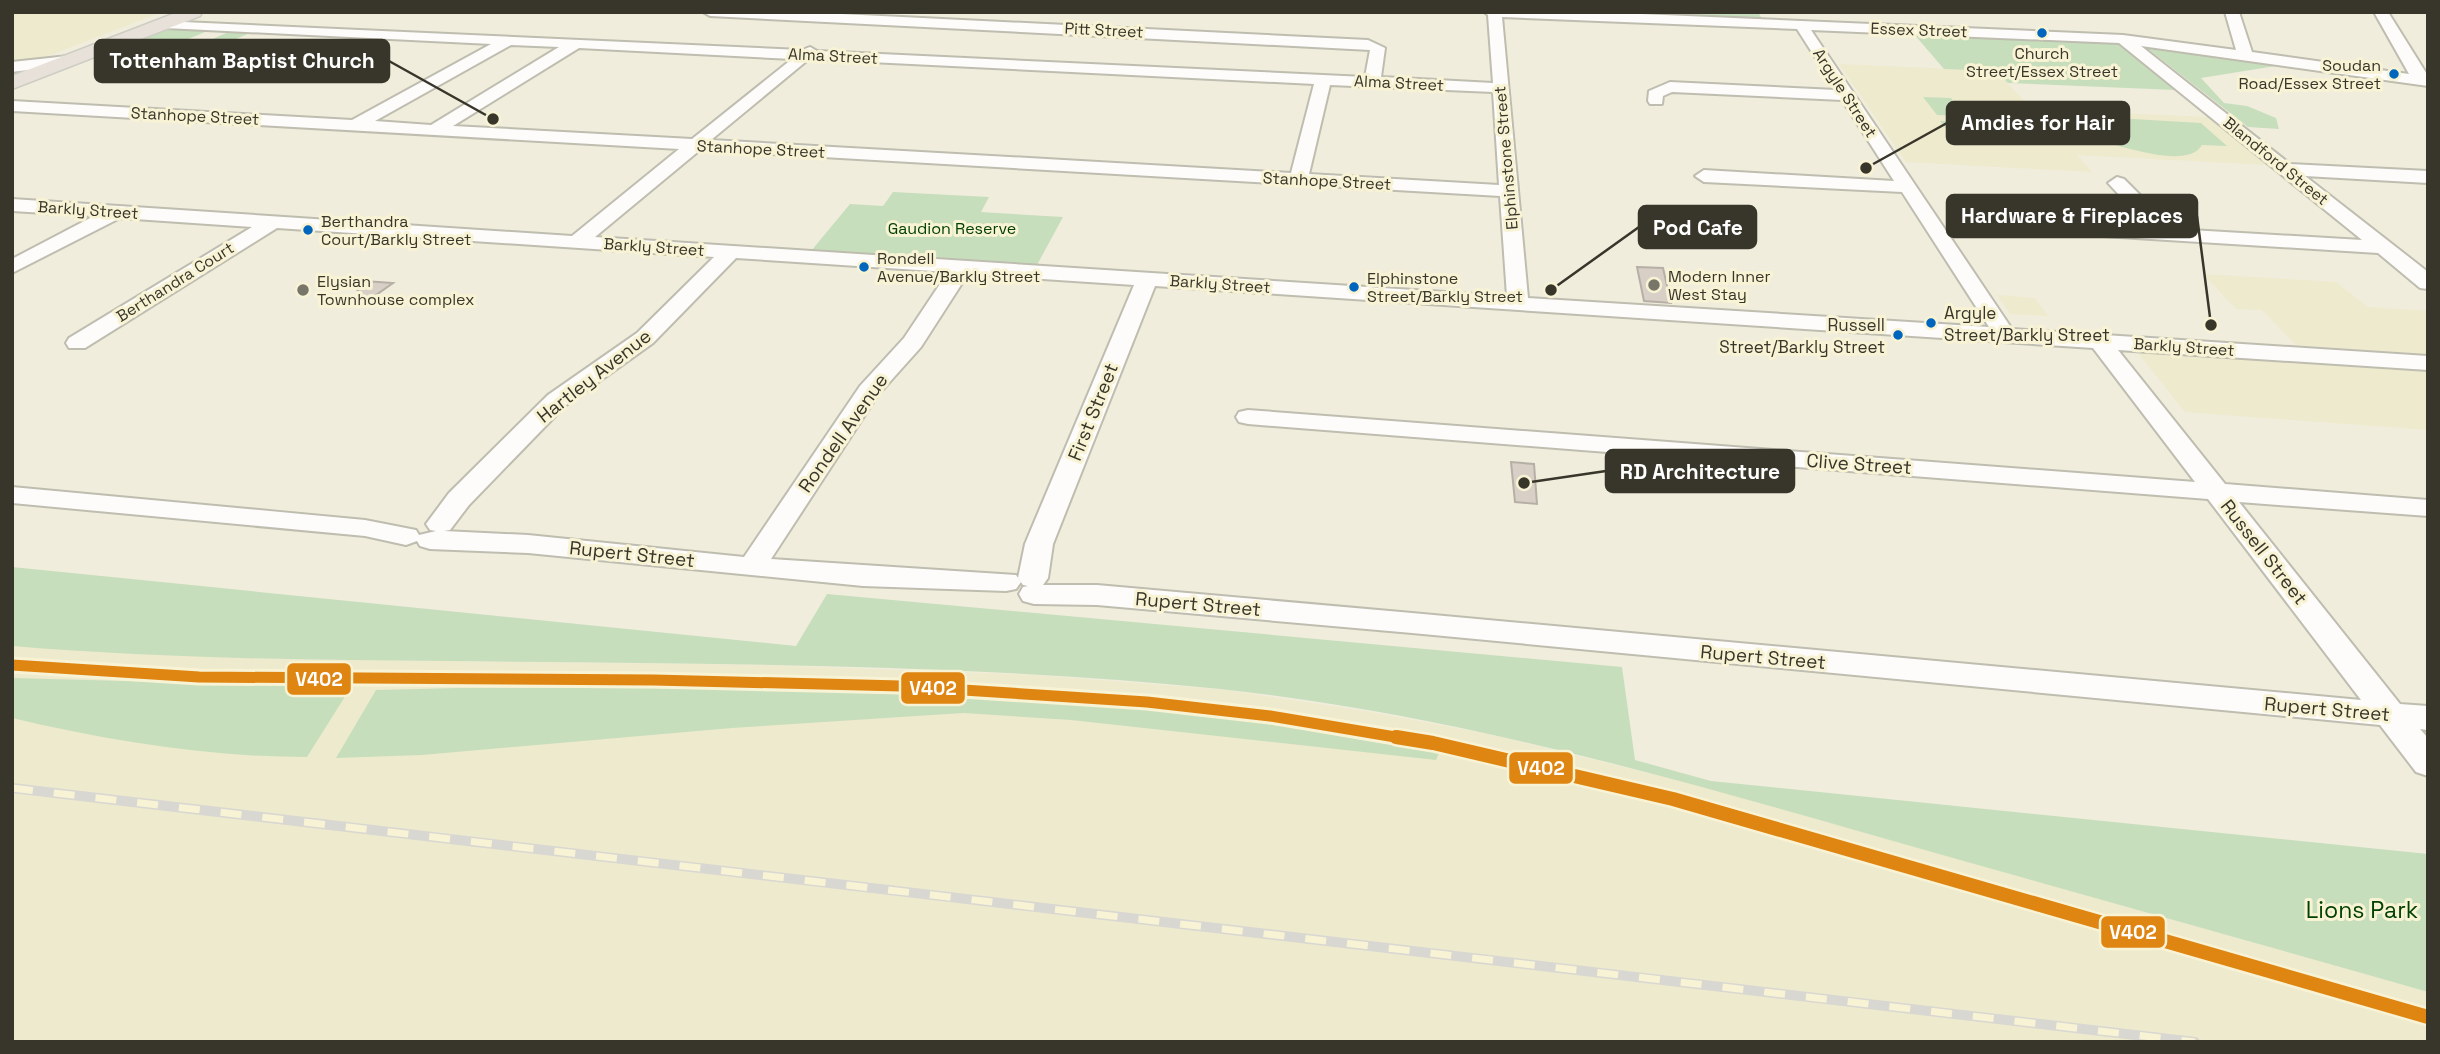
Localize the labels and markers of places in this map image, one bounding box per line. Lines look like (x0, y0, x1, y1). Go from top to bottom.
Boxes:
marker: Church Street/Essex Street (2035, 26, 2049, 40)
callout: Tottenham Baptist Church (95, 40, 389, 82)
place label: Church Street/Essex Street (1966, 43, 2118, 82)
place label: Soudan Road/Essex Street (2238, 55, 2381, 94)
marker: Soudan Road/Essex Street (2387, 67, 2401, 81)
callout: Amdies for Hair (1947, 102, 2129, 144)
callout: Hardware & Fireplaces (1947, 195, 2197, 237)
callout: Pod Cafe (1639, 206, 1756, 248)
place label: Berthandra Court/Barkly Street (321, 211, 471, 250)
marker: Berthandra Court/Barkly Street (301, 223, 315, 237)
place label: Rondell Avenue/Barkly Street (877, 248, 1040, 287)
marker: Rondell Avenue/Barkly Street (857, 260, 871, 274)
place label: Modern Inner West Stay (1668, 266, 1770, 305)
place label: Elphinstone Street/Barkly Street (1367, 268, 1523, 307)
place label: Elysian Townhouse complex (317, 271, 475, 310)
marker: Modern Inner West Stay (1646, 277, 1662, 293)
marker: Elphinstone Street/Barkly Street (1347, 280, 1361, 294)
marker: Elysian Townhouse complex (295, 282, 311, 298)
place label: Argyle Street/Barkly Street (1944, 302, 2110, 346)
place label: Russell Street/Barkly Street (1719, 314, 1885, 358)
marker: Argyle Street/Barkly Street (1924, 316, 1938, 330)
marker: Russell Street/Barkly Street (1891, 328, 1905, 342)
callout: RD Architecture (1606, 450, 1794, 492)

